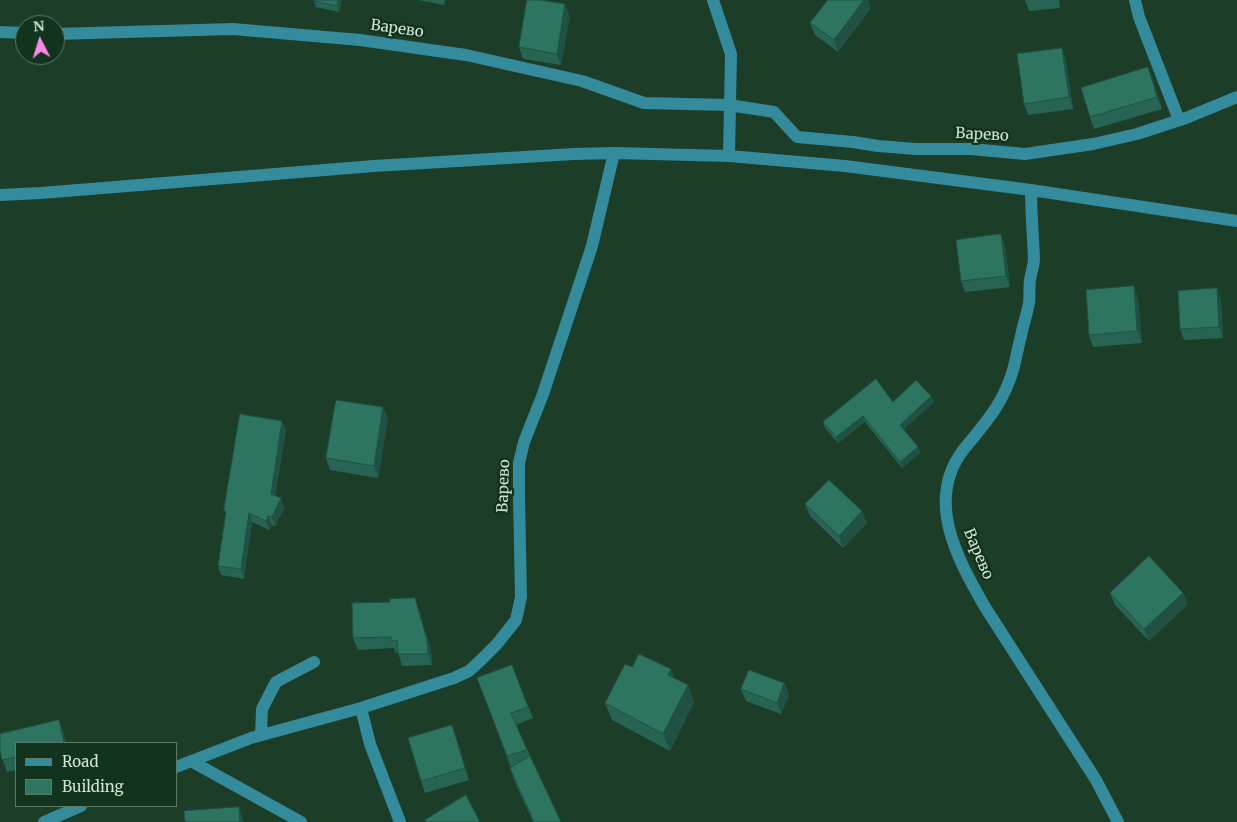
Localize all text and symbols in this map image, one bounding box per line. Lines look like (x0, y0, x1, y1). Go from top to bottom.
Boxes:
north arrow (15, 15, 65, 65)
street label: Варево (369, 16, 425, 42)
text: N (32, 17, 45, 36)
street label: Варево (955, 125, 1009, 145)
street label: Варево (494, 459, 514, 513)
street label: Варево (959, 526, 997, 582)
legend (15, 742, 178, 807)
text: Road (62, 752, 98, 771)
text: Building (62, 777, 124, 796)

